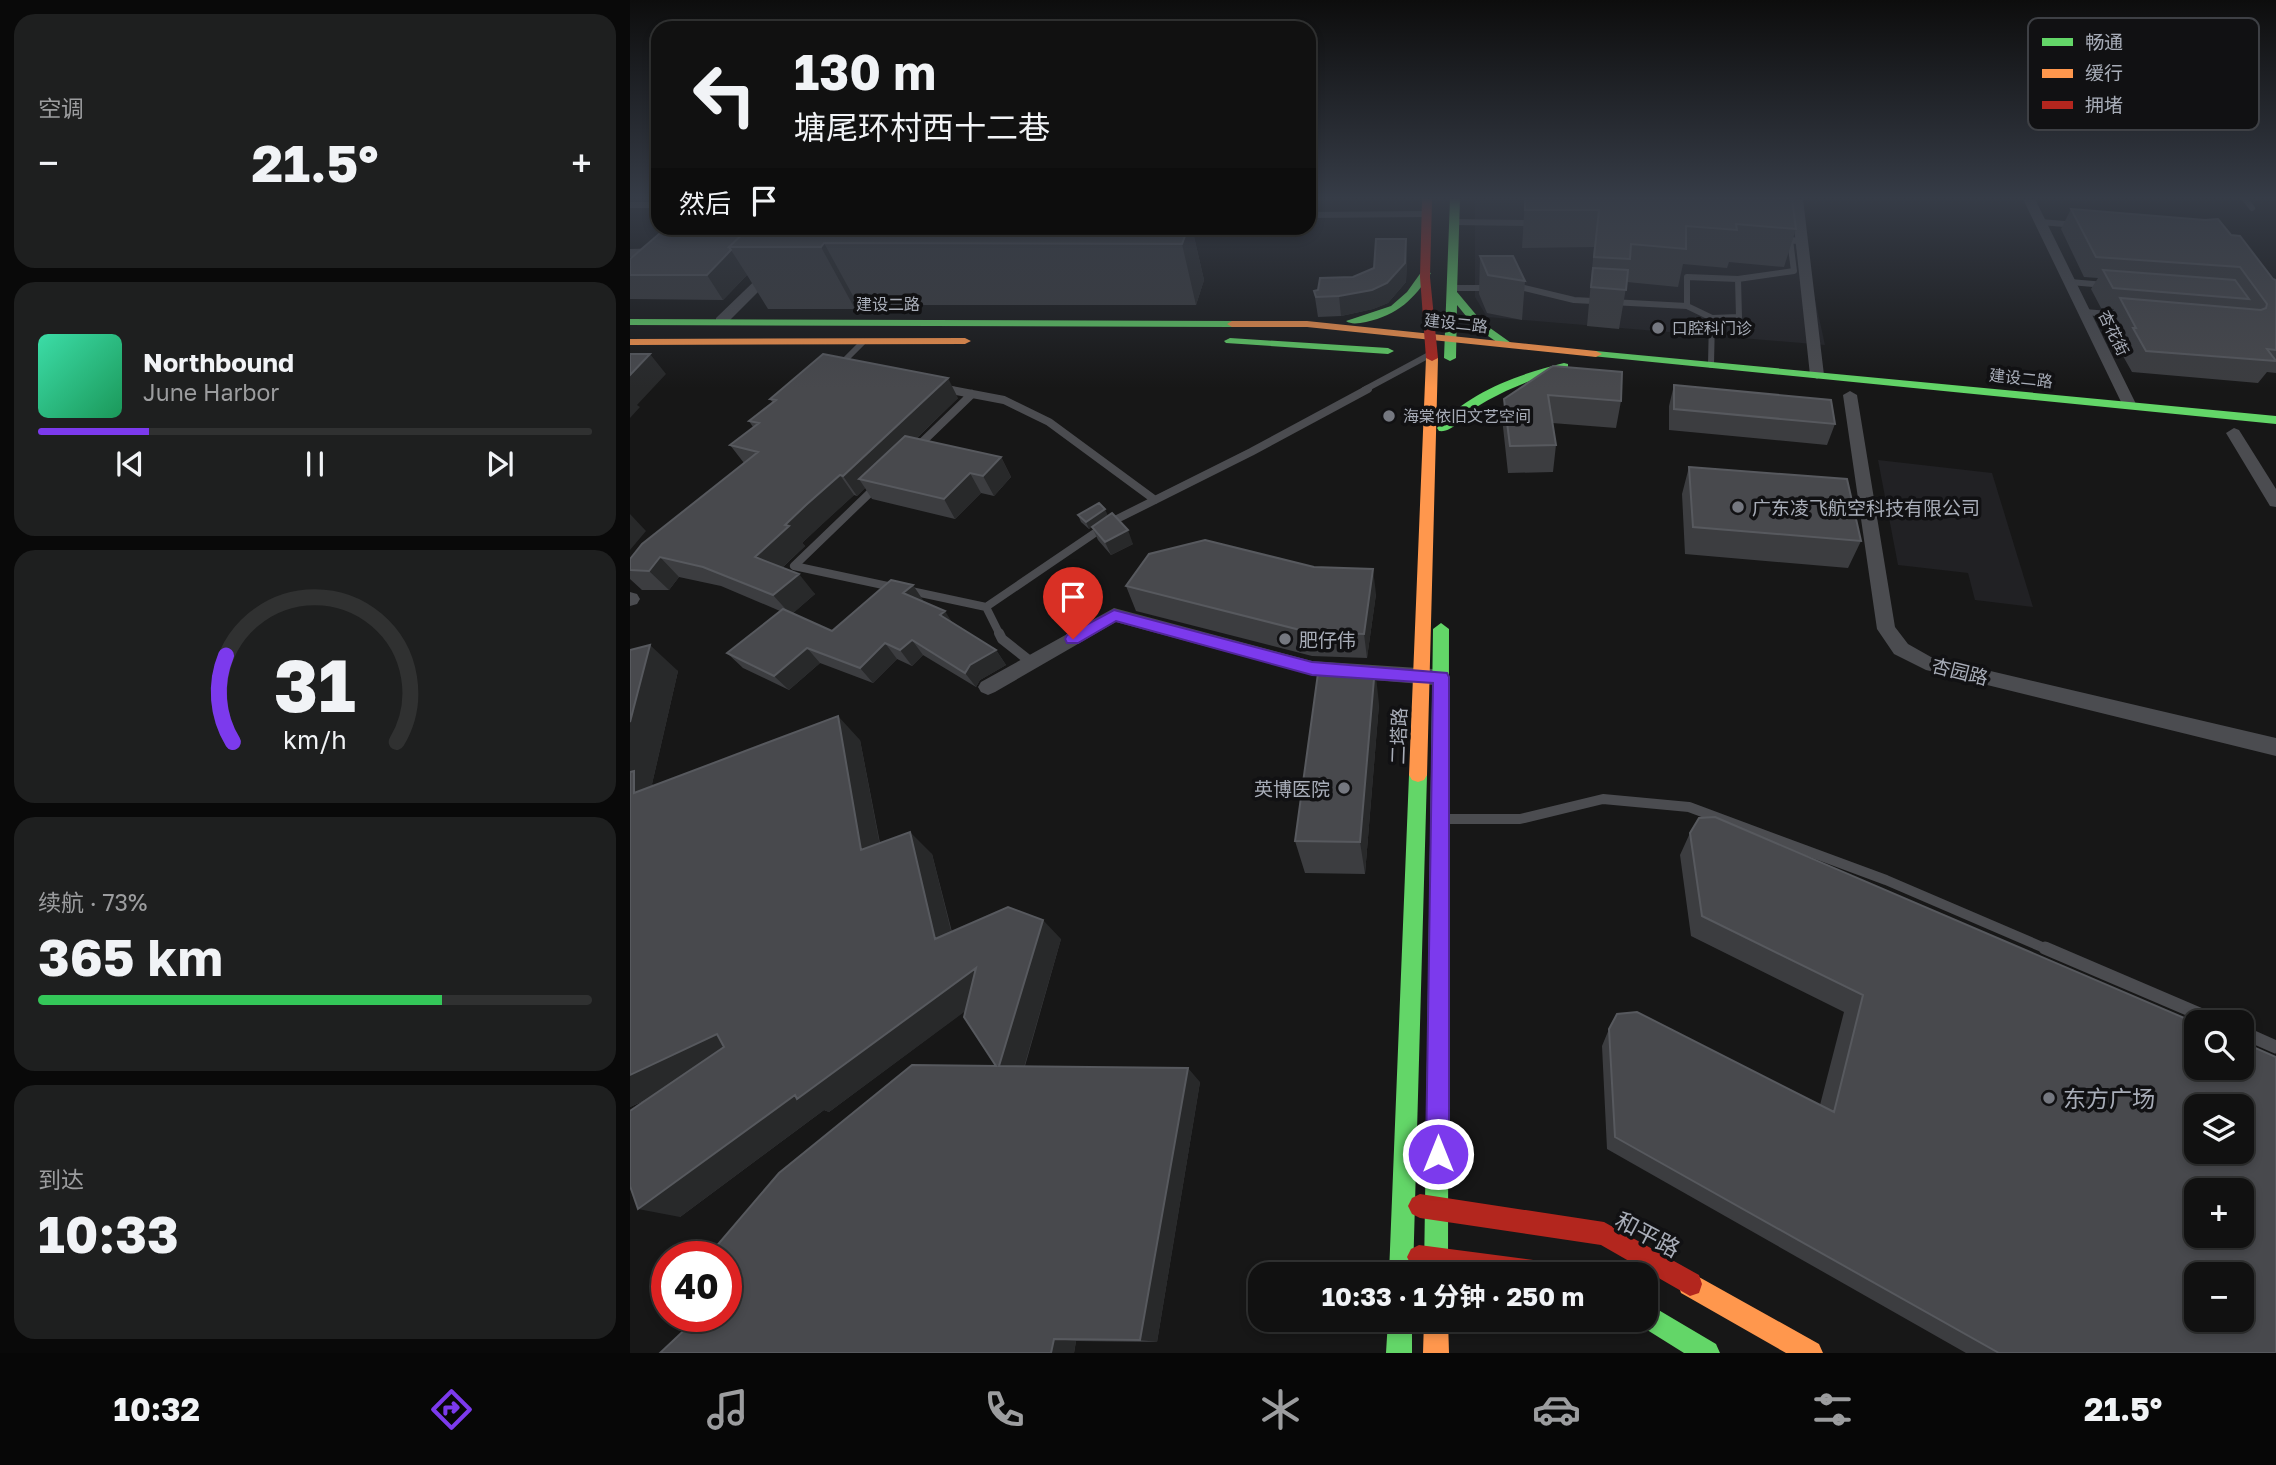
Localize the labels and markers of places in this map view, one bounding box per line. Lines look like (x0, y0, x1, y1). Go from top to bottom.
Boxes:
place label: 口腔科门诊 (1672, 318, 1752, 338)
marker: 口腔科门诊 (1650, 320, 1666, 336)
place label: 海棠依旧文艺空间 (1403, 406, 1531, 426)
marker: 海棠依旧文艺空间 (1381, 408, 1397, 424)
place label: 广东凌飞航空科技有限公司 (1752, 496, 1980, 519)
marker: 广东凌飞航空科技有限公司 (1730, 499, 1746, 515)
pin (1043, 567, 1103, 639)
place label: 肥仔伟 (1299, 628, 1356, 651)
marker: 肥仔伟 (1277, 631, 1293, 647)
place label: 英博医院 (1254, 777, 1330, 800)
marker: 英博医院 (1336, 780, 1352, 796)
place label: 东方广场 (2063, 1084, 2155, 1112)
marker: 东方广场 (2041, 1090, 2057, 1106)

